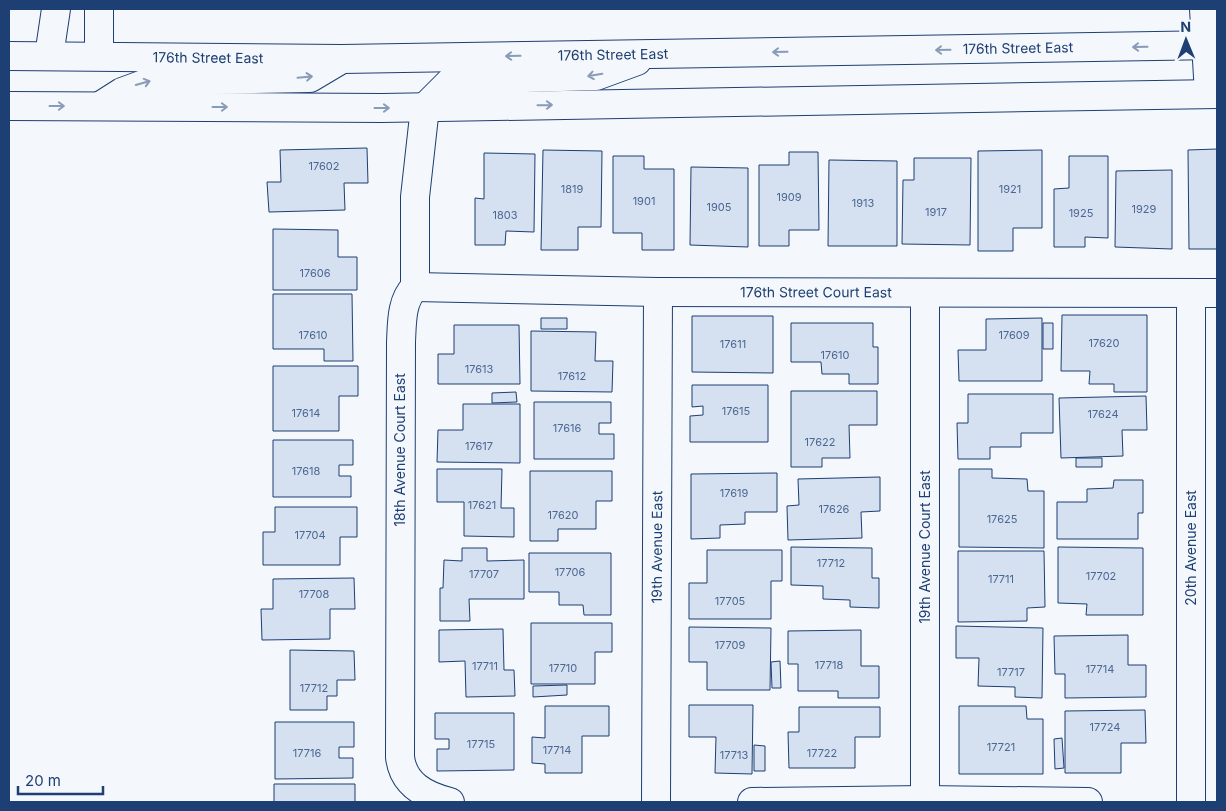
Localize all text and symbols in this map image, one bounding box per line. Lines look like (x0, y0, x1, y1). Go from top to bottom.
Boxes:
north arrow (1161, 15, 1211, 65)
text: N (1180, 18, 1191, 35)
street label: 176th Street East (962, 38, 1074, 57)
one-way arrow (1132, 42, 1148, 51)
street label: 176th Street East (557, 45, 669, 64)
one-way arrow (935, 45, 951, 55)
one-way arrow (772, 47, 788, 57)
street label: 176th Street East (153, 48, 264, 66)
one-way arrow (505, 51, 521, 61)
one-way arrow (587, 70, 603, 80)
one-way arrow (296, 73, 312, 82)
one-way arrow (134, 78, 150, 88)
one-way arrow (536, 100, 553, 110)
one-way arrow (49, 101, 65, 111)
one-way arrow (212, 102, 228, 112)
one-way arrow (374, 103, 390, 113)
house number: 17602 (309, 159, 340, 173)
house number: 1819 (561, 182, 583, 196)
house number: 1921 (999, 182, 1021, 196)
house number: 1909 (776, 190, 802, 204)
house number: 1901 (633, 194, 655, 208)
house number: 1913 (852, 196, 874, 210)
house number: 1905 (707, 200, 732, 214)
house number: 1929 (1132, 202, 1157, 216)
house number: 1917 (925, 205, 947, 219)
house number: 1925 (1069, 206, 1094, 220)
house number: 1803 (492, 208, 518, 222)
house number: 17606 (299, 266, 331, 280)
street label: 176th Street Court East (740, 283, 892, 300)
house number: 17610 (299, 328, 327, 342)
house number: 17609 (998, 328, 1030, 342)
house number: 17620 (1089, 336, 1120, 350)
house number: 17611 (720, 337, 746, 351)
house number: 17610 (821, 348, 849, 362)
house number: 17613 (465, 362, 494, 376)
house number: 17612 (558, 369, 586, 383)
street label: 18th Avenue Court East (391, 373, 408, 527)
house number: 17615 (722, 404, 751, 418)
house number: 17614 (292, 406, 320, 420)
house number: 17624 (1088, 407, 1119, 421)
house number: 17616 (553, 421, 581, 435)
house number: 17622 (805, 435, 835, 449)
house number: 17617 (465, 439, 493, 453)
house number: 17618 (292, 464, 321, 478)
street label: 19th Avenue Court East (916, 470, 933, 624)
house number: 17619 (720, 486, 748, 500)
street label: 19th Avenue East (648, 490, 665, 603)
street label: 20th Avenue East (1182, 490, 1199, 606)
house number: 17621 (468, 498, 496, 512)
house number: 17626 (819, 502, 850, 516)
house number: 17620 (548, 508, 579, 522)
house number: 17625 (987, 512, 1018, 526)
house number: 17704 (294, 528, 326, 542)
house number: 17712 (817, 556, 845, 570)
house number: 17706 (555, 565, 586, 579)
house number: 17707 (469, 567, 499, 581)
house number: 17702 (1086, 569, 1116, 583)
house number: 17711 (988, 572, 1014, 586)
house number: 17708 (299, 587, 330, 601)
house number: 17705 (715, 594, 746, 608)
house number: 17709 (715, 638, 746, 652)
house number: 17718 (815, 658, 843, 672)
house number: 17711 (472, 659, 498, 673)
house number: 17710 (549, 661, 577, 675)
house number: 17714 (1086, 662, 1114, 676)
house number: 17717 (997, 665, 1025, 679)
house number: 17712 (300, 681, 328, 695)
house number: 17724 (1090, 720, 1120, 734)
house number: 17715 (467, 737, 495, 751)
house number: 17721 (987, 740, 1015, 754)
house number: 17714 (543, 743, 571, 757)
house number: 17716 (293, 746, 321, 760)
house number: 17722 (807, 746, 837, 760)
house number: 17713 (720, 748, 748, 762)
scale bar (18, 764, 102, 796)
text: 20 m (25, 771, 61, 790)

